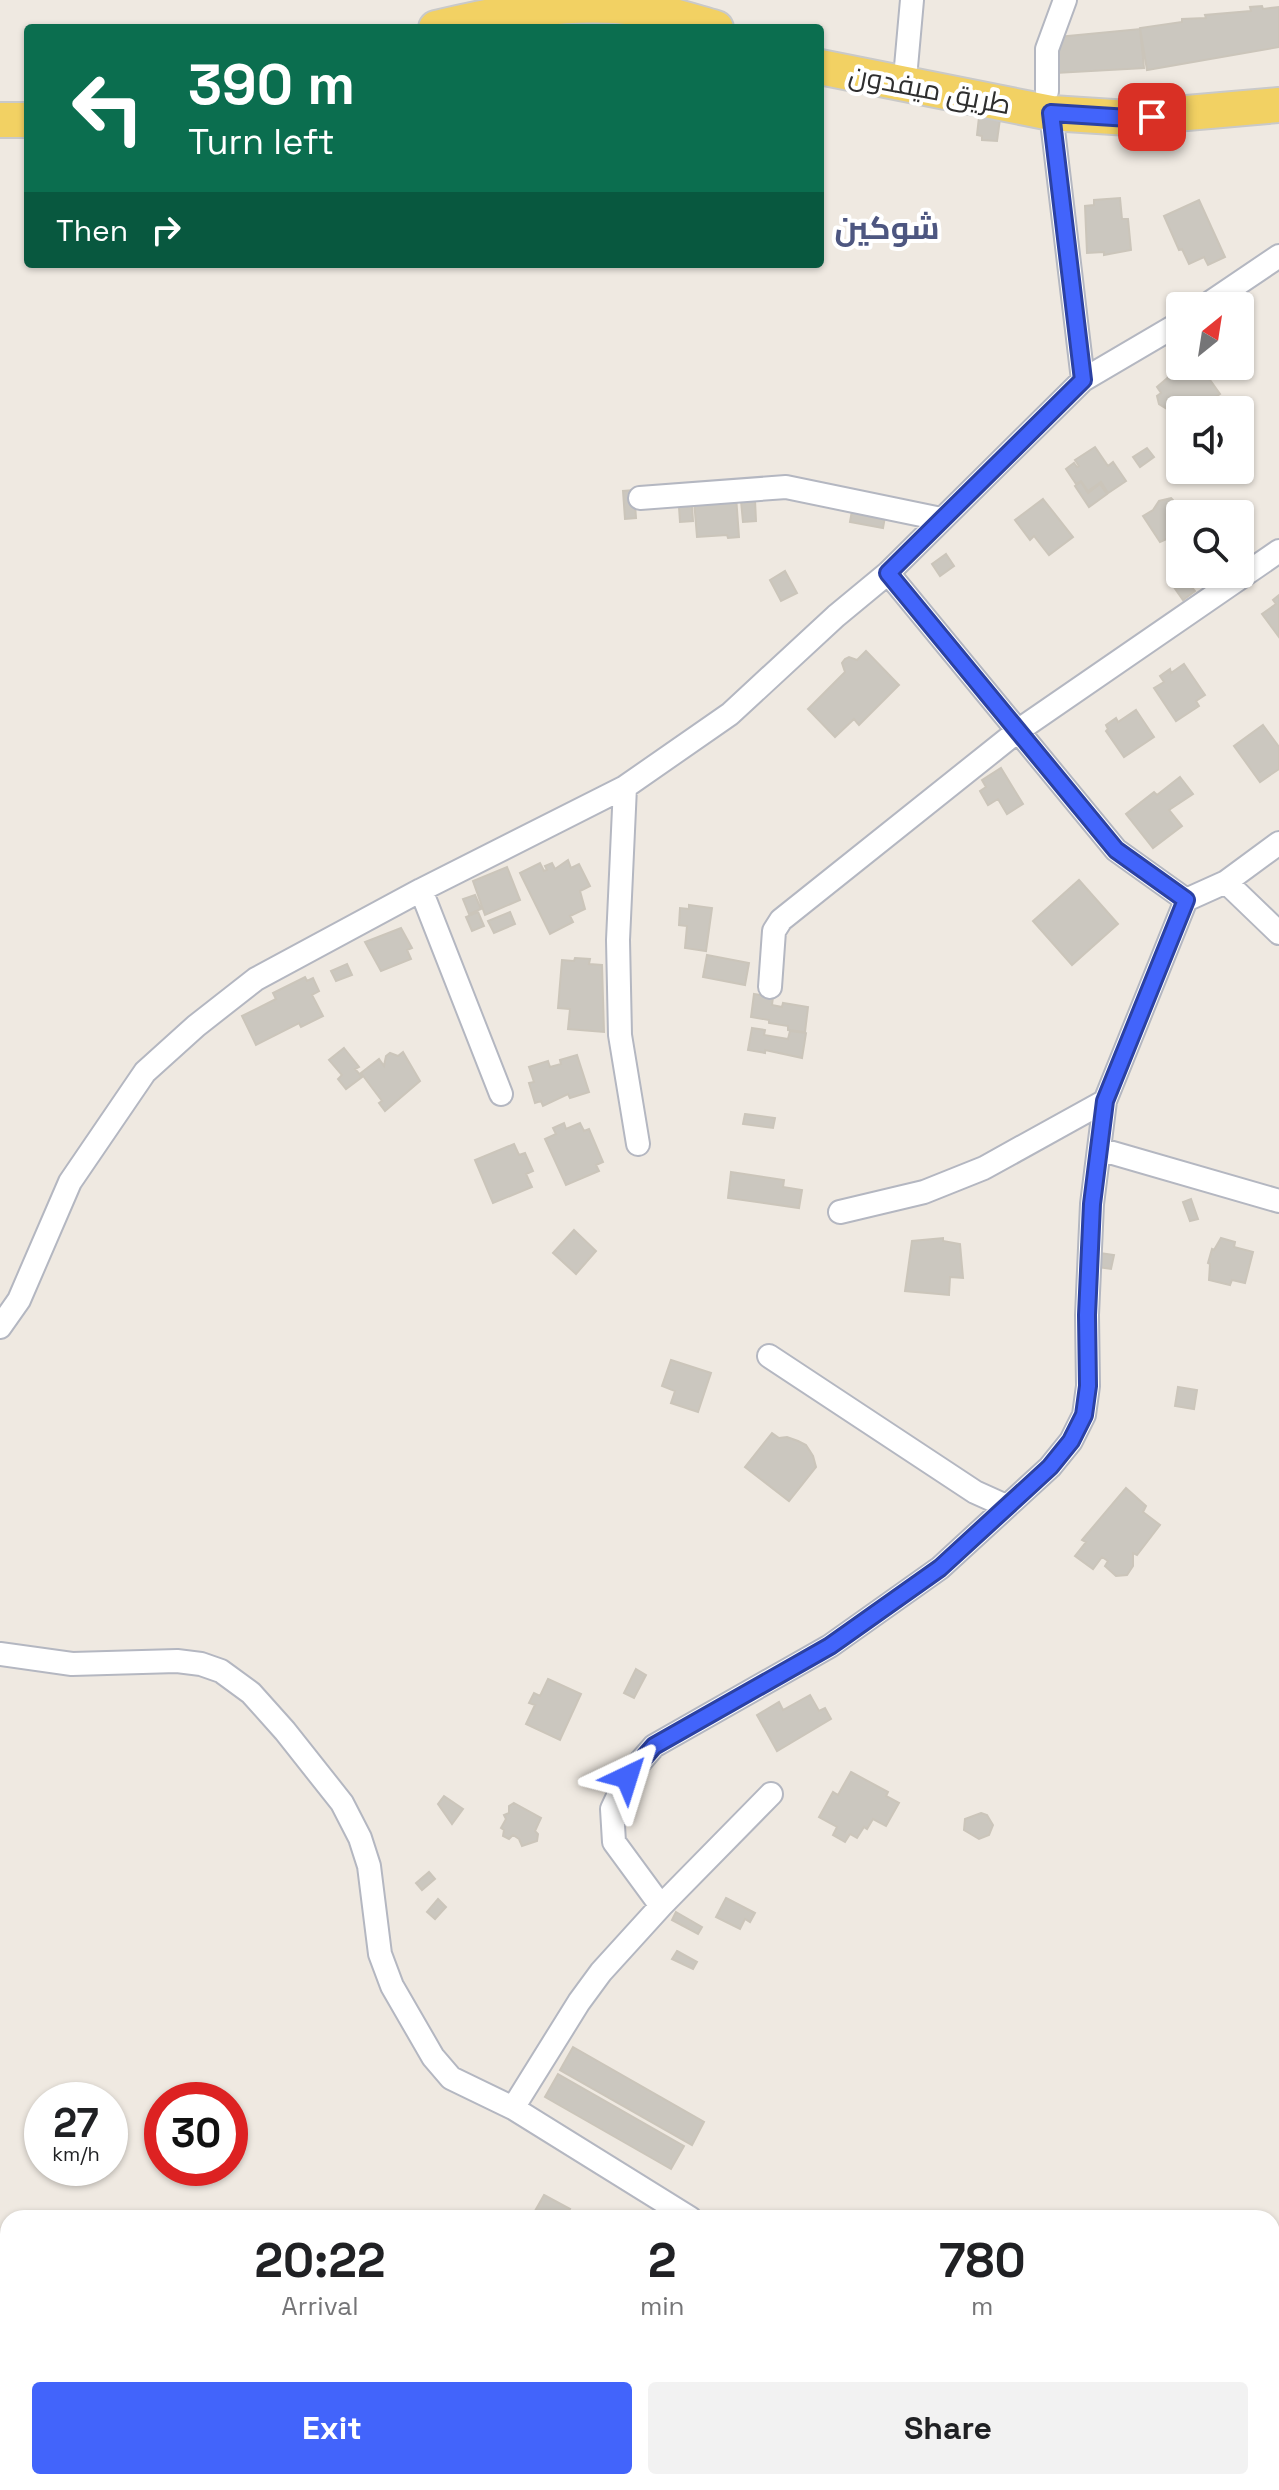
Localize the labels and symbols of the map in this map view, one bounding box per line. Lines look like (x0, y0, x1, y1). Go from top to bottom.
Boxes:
street label: طريق ميفدون (846, 56, 1014, 122)
pin (1118, 83, 1186, 151)
district label: شوكين (834, 208, 940, 248)
north arrow (1166, 292, 1254, 380)
position arrow (585, 1735, 669, 1819)
speed limit sign: 30 (144, 2082, 248, 2186)

